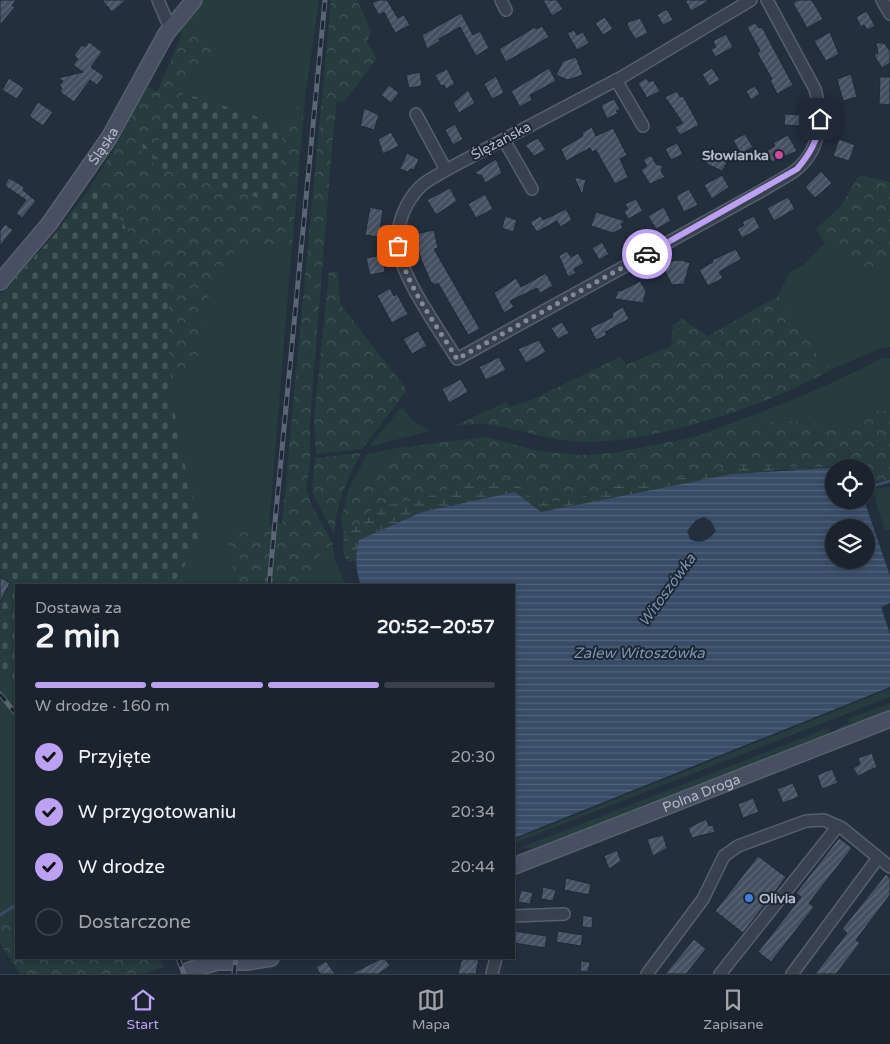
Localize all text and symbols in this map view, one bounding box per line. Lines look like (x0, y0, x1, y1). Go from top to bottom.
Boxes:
pin (799, 98, 841, 140)
icon: home (806, 105, 834, 133)
street label: Ślężańska (468, 118, 534, 164)
street label: Śląska (84, 124, 122, 168)
place label: Słowianka (702, 147, 769, 164)
marker: Słowianka (773, 149, 785, 161)
pin (377, 225, 419, 267)
courier (622, 229, 672, 279)
icon: bag (384, 232, 412, 260)
icon: car (633, 240, 661, 268)
map controls (825, 459, 875, 569)
button: locate (825, 459, 875, 509)
button: layers (825, 519, 875, 569)
water label: Witoszówka (635, 550, 700, 630)
text: Dostawa za (35, 598, 122, 618)
text: 20:52–20:57 (377, 616, 495, 638)
text: 2 min (35, 618, 120, 656)
water label: Zalew Witoszówka (573, 644, 705, 662)
text: W drodze · 160 m (35, 696, 170, 716)
icon: check (35, 743, 63, 771)
text: Przyjęte (78, 746, 151, 768)
text: 20:30 (451, 747, 495, 767)
street label: Polna Droga (660, 770, 743, 816)
icon: check (35, 798, 63, 826)
text: W przygotowaniu (78, 801, 236, 823)
text: 20:34 (451, 802, 495, 822)
icon: check (35, 853, 63, 881)
text: W drodze (78, 856, 165, 878)
text: 20:44 (451, 857, 495, 877)
place label: Olivia (759, 890, 796, 907)
marker: Olivia (743, 892, 755, 904)
text: Dostarczone (78, 911, 191, 933)
tab: Start (127, 986, 159, 1033)
tab: Mapa (412, 986, 450, 1033)
tab: Zapisane (703, 986, 763, 1033)

